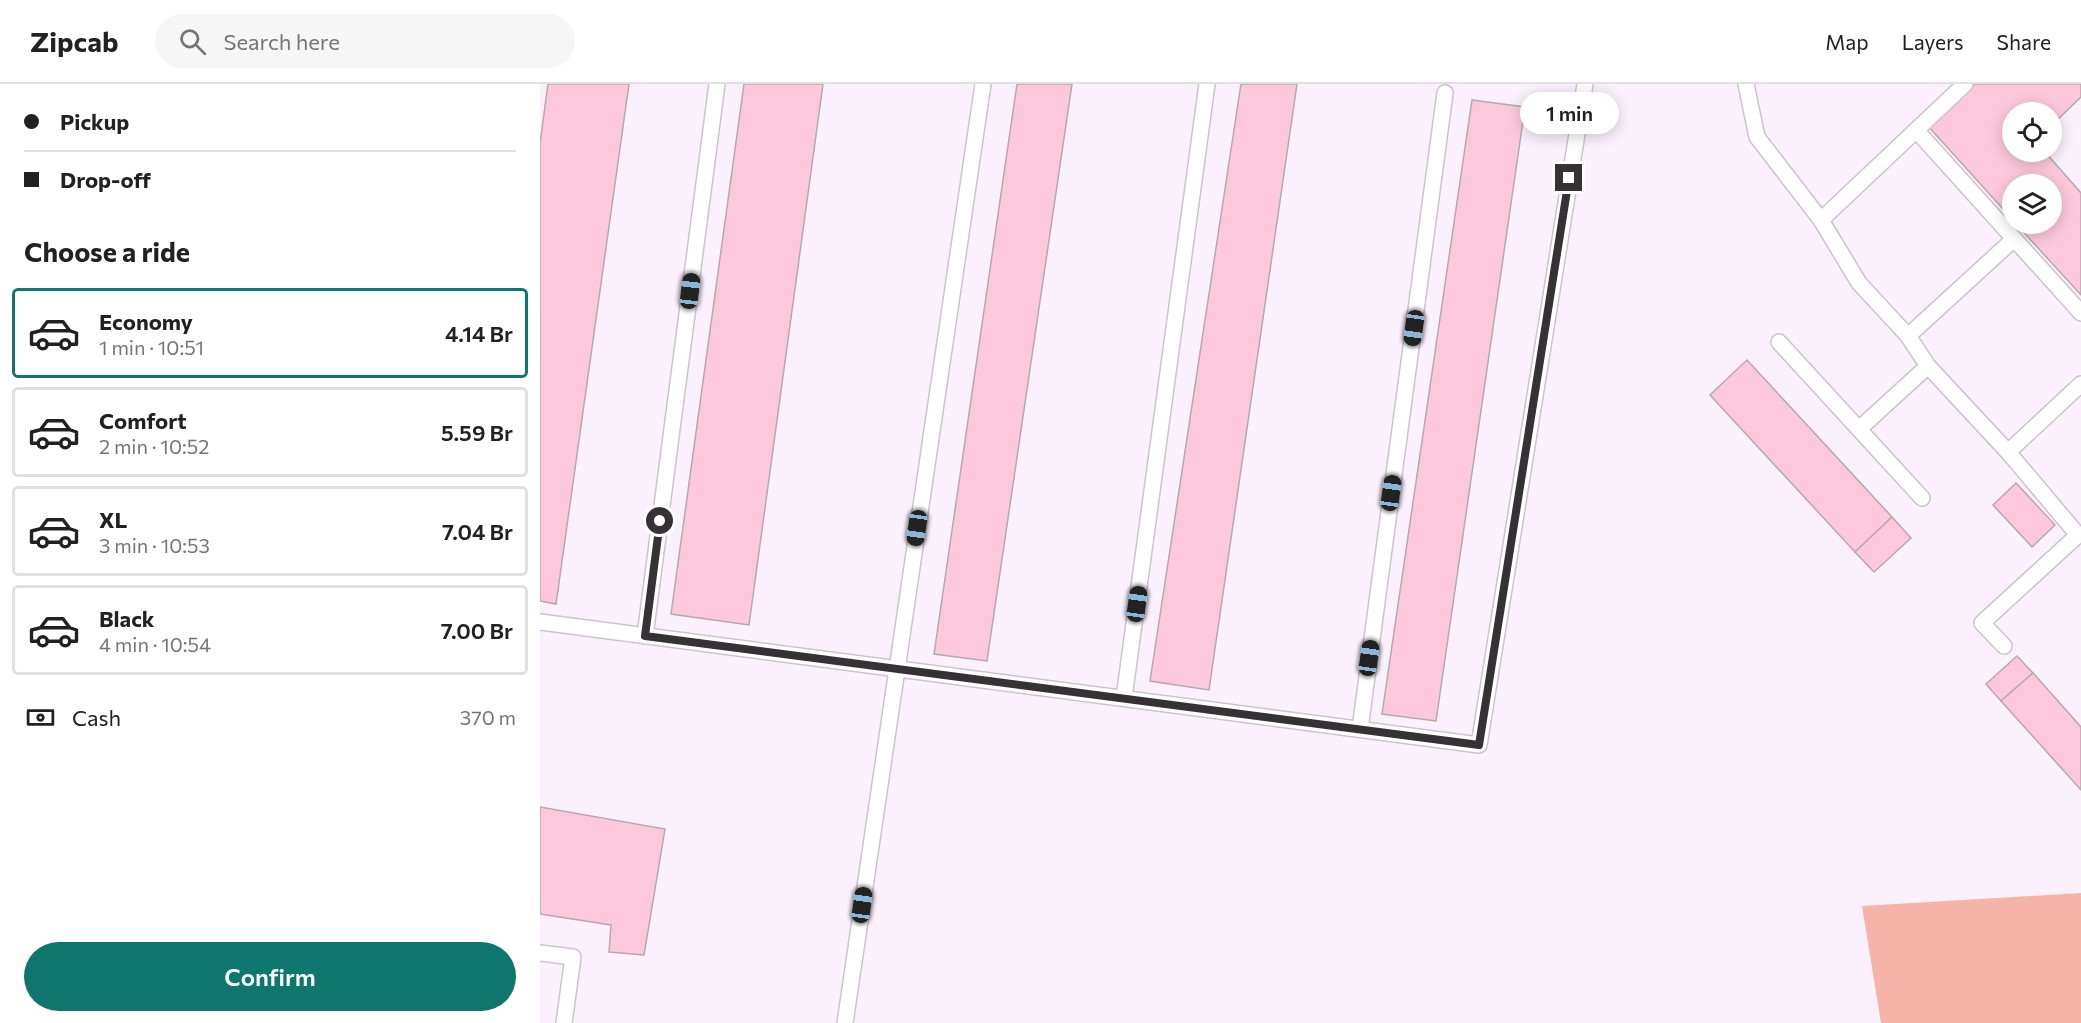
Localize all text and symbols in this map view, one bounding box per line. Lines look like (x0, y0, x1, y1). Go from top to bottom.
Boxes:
search box (155, 14, 575, 68)
text: Zipcab (30, 24, 119, 58)
icon: search (176, 25, 209, 58)
text: Search here (224, 28, 340, 55)
text: Map (1825, 29, 1869, 54)
text: Layers (1902, 29, 1964, 54)
text: Share (1997, 29, 2051, 54)
callout: 1 min (1520, 91, 1618, 133)
text: 1 min (1546, 101, 1593, 125)
map controls (2002, 102, 2062, 234)
button: locate (2002, 102, 2062, 162)
text: Pickup (60, 108, 129, 135)
route end (1555, 164, 1582, 191)
text: Drop-off (60, 166, 151, 193)
button: layers (2002, 174, 2062, 234)
text: Choose a ride (24, 235, 190, 268)
car (679, 272, 701, 310)
icon: car (27, 306, 81, 360)
text: Economy (99, 308, 193, 335)
car (1403, 309, 1425, 347)
text: 4.14 Br (445, 320, 513, 347)
text: 1 min · 10:51 (99, 335, 204, 359)
icon: car (27, 405, 81, 459)
text: Comfort (99, 407, 187, 434)
text: 5.59 Br (441, 419, 513, 446)
text: 2 min · 10:52 (99, 434, 209, 458)
car (1380, 474, 1402, 512)
icon: car (27, 504, 81, 558)
text: XL (99, 506, 127, 533)
route start (646, 507, 673, 534)
car (906, 509, 928, 547)
text: 7.04 Br (442, 518, 513, 545)
text: 3 min · 10:53 (99, 533, 210, 557)
car (1126, 585, 1148, 623)
icon: car (27, 603, 81, 657)
text: Black (99, 605, 154, 632)
text: 7.00 Br (441, 617, 513, 644)
text: 4 min · 10:54 (99, 632, 211, 656)
car (1358, 639, 1380, 677)
icon: cash (24, 701, 57, 734)
text: Cash (72, 704, 121, 731)
text: 370 m (460, 705, 516, 729)
car (851, 886, 873, 924)
button: Confirm (24, 942, 516, 1011)

